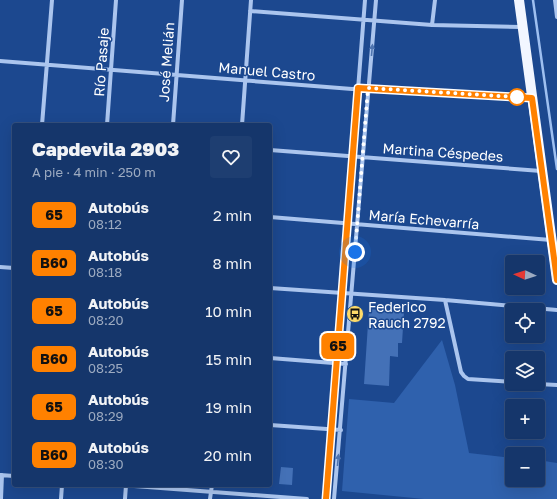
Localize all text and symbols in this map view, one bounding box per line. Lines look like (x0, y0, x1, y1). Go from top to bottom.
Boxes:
street label: José Melián (155, 21, 177, 103)
street label: Río Pasaje (90, 27, 112, 97)
one-way arrow (369, 44, 375, 56)
street label: Manuel Castro (218, 58, 316, 84)
unlabelled marker (508, 88, 526, 106)
button: heart (210, 136, 252, 178)
text: Capdevila 2903 (32, 137, 179, 160)
street label: Martina Céspedes (382, 139, 504, 165)
text: A pie · 4 min · 250 m (32, 164, 156, 180)
text: Autobús (88, 198, 149, 216)
text: 65 (45, 206, 63, 223)
text: 2 min (213, 206, 252, 224)
street label: María Echevarría (368, 206, 480, 232)
text: 08:12 (88, 216, 122, 232)
your location (345, 242, 365, 262)
text: Autobús (88, 246, 149, 264)
text: B60 (40, 254, 68, 271)
text: 8 min (213, 254, 252, 272)
north arrow (505, 255, 545, 295)
map controls (505, 255, 545, 487)
text: 08:18 (88, 264, 122, 280)
text: Autobús (88, 294, 149, 312)
place label: Federico Rauch 2792 (368, 298, 446, 331)
text: 65 (45, 302, 63, 319)
text: 10 min (205, 302, 252, 320)
button: locate (505, 303, 545, 343)
bus stop icon: Federico Rauch 2792 (345, 304, 365, 324)
text: 08:20 (88, 312, 124, 328)
line badge: 65 (320, 333, 356, 359)
text: 65 (329, 337, 347, 354)
text: Autobús (88, 342, 149, 360)
text: B60 (40, 350, 68, 367)
text: 15 min (206, 350, 252, 368)
button: layers (505, 351, 545, 391)
text: 08:25 (88, 360, 123, 376)
text: Autobús (88, 390, 149, 408)
text: 65 (45, 398, 63, 415)
text: 19 min (205, 398, 252, 416)
button: + (505, 399, 545, 439)
text: 08:29 (88, 408, 123, 424)
text: Autobús (88, 438, 149, 456)
text: B60 (40, 446, 68, 463)
text: 20 min (204, 446, 252, 464)
button: − (505, 447, 545, 487)
one-way arrow (335, 454, 341, 466)
text: 08:30 (88, 456, 124, 472)

